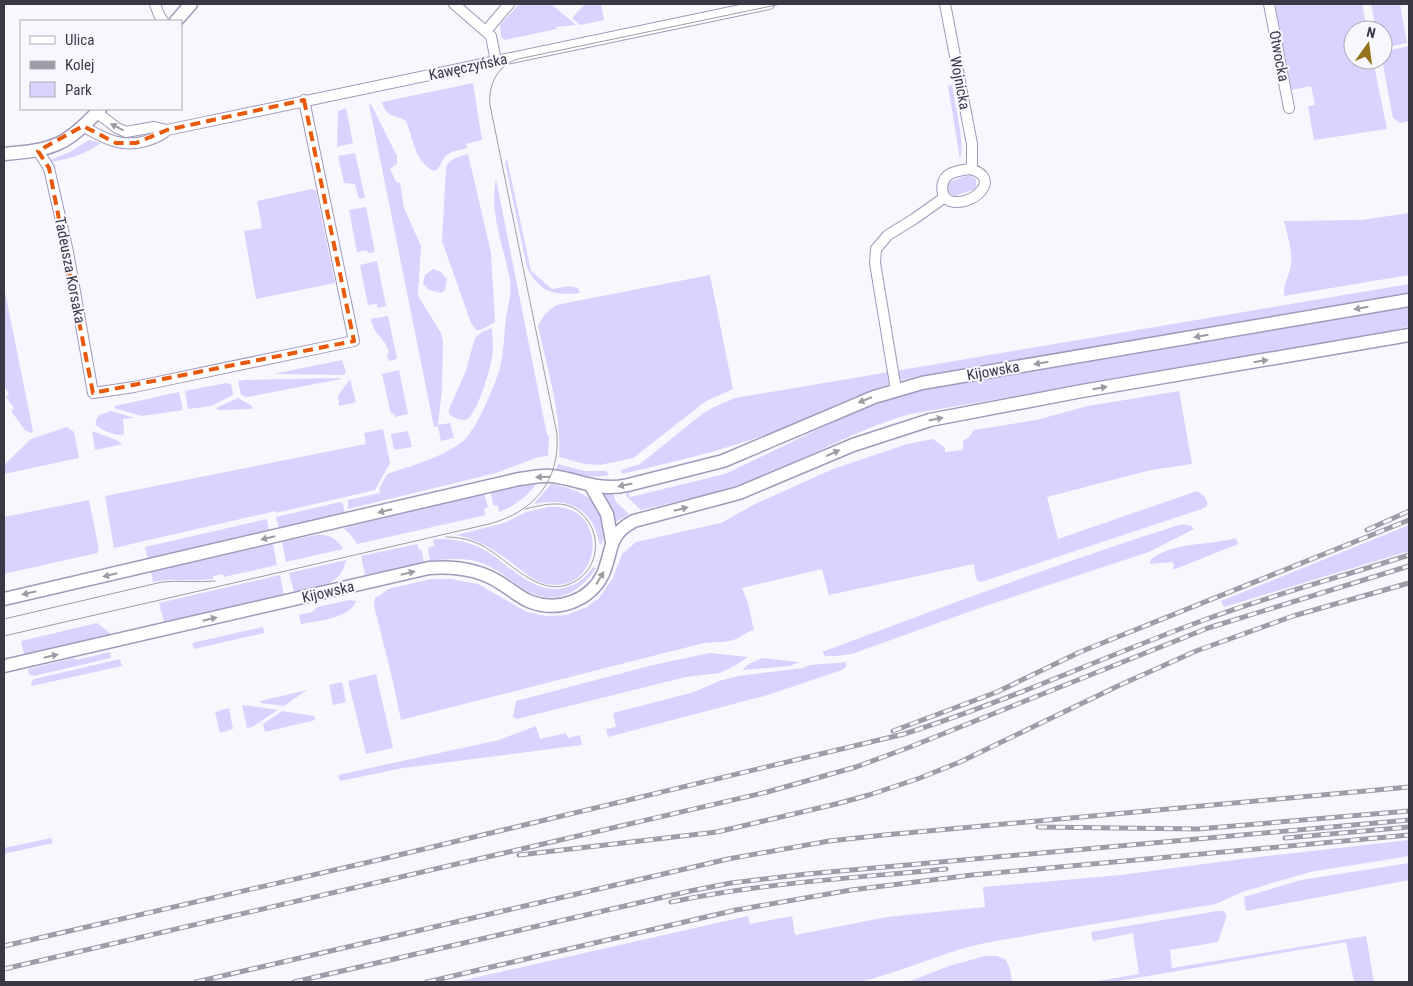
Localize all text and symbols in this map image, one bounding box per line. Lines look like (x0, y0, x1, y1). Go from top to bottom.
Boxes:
legend (20, 20, 182, 110)
north arrow (1343, 20, 1393, 70)
text: N (1365, 24, 1377, 41)
street label: Otwocka (1265, 29, 1293, 83)
text: Ulica (65, 31, 94, 49)
street label: Kawęczyńska (427, 50, 509, 84)
street label: Wojnicka (946, 55, 974, 111)
text: Kolej (65, 56, 94, 74)
text: Park (65, 81, 92, 99)
one-way arrow (110, 123, 125, 131)
street label: Tadeusza Korsaka (51, 215, 89, 325)
one-way arrow (1353, 305, 1369, 313)
one-way arrow (1193, 332, 1209, 340)
one-way arrow (1253, 356, 1269, 364)
street label: Kijowska (965, 358, 1021, 384)
one-way arrow (1033, 359, 1049, 367)
one-way arrow (1093, 383, 1109, 391)
one-way arrow (858, 397, 872, 405)
one-way arrow (929, 415, 944, 423)
one-way arrow (826, 449, 840, 457)
one-way arrow (535, 473, 551, 481)
one-way arrow (616, 482, 632, 490)
one-way arrow (673, 504, 688, 512)
one-way arrow (377, 507, 392, 515)
one-way arrow (261, 534, 276, 542)
one-way arrow (401, 569, 416, 577)
one-way arrow (102, 571, 117, 579)
one-way arrow (595, 571, 604, 584)
street label: Kijowska (300, 577, 356, 607)
one-way arrow (21, 589, 36, 597)
one-way arrow (202, 615, 217, 623)
one-way arrow (44, 651, 60, 659)

